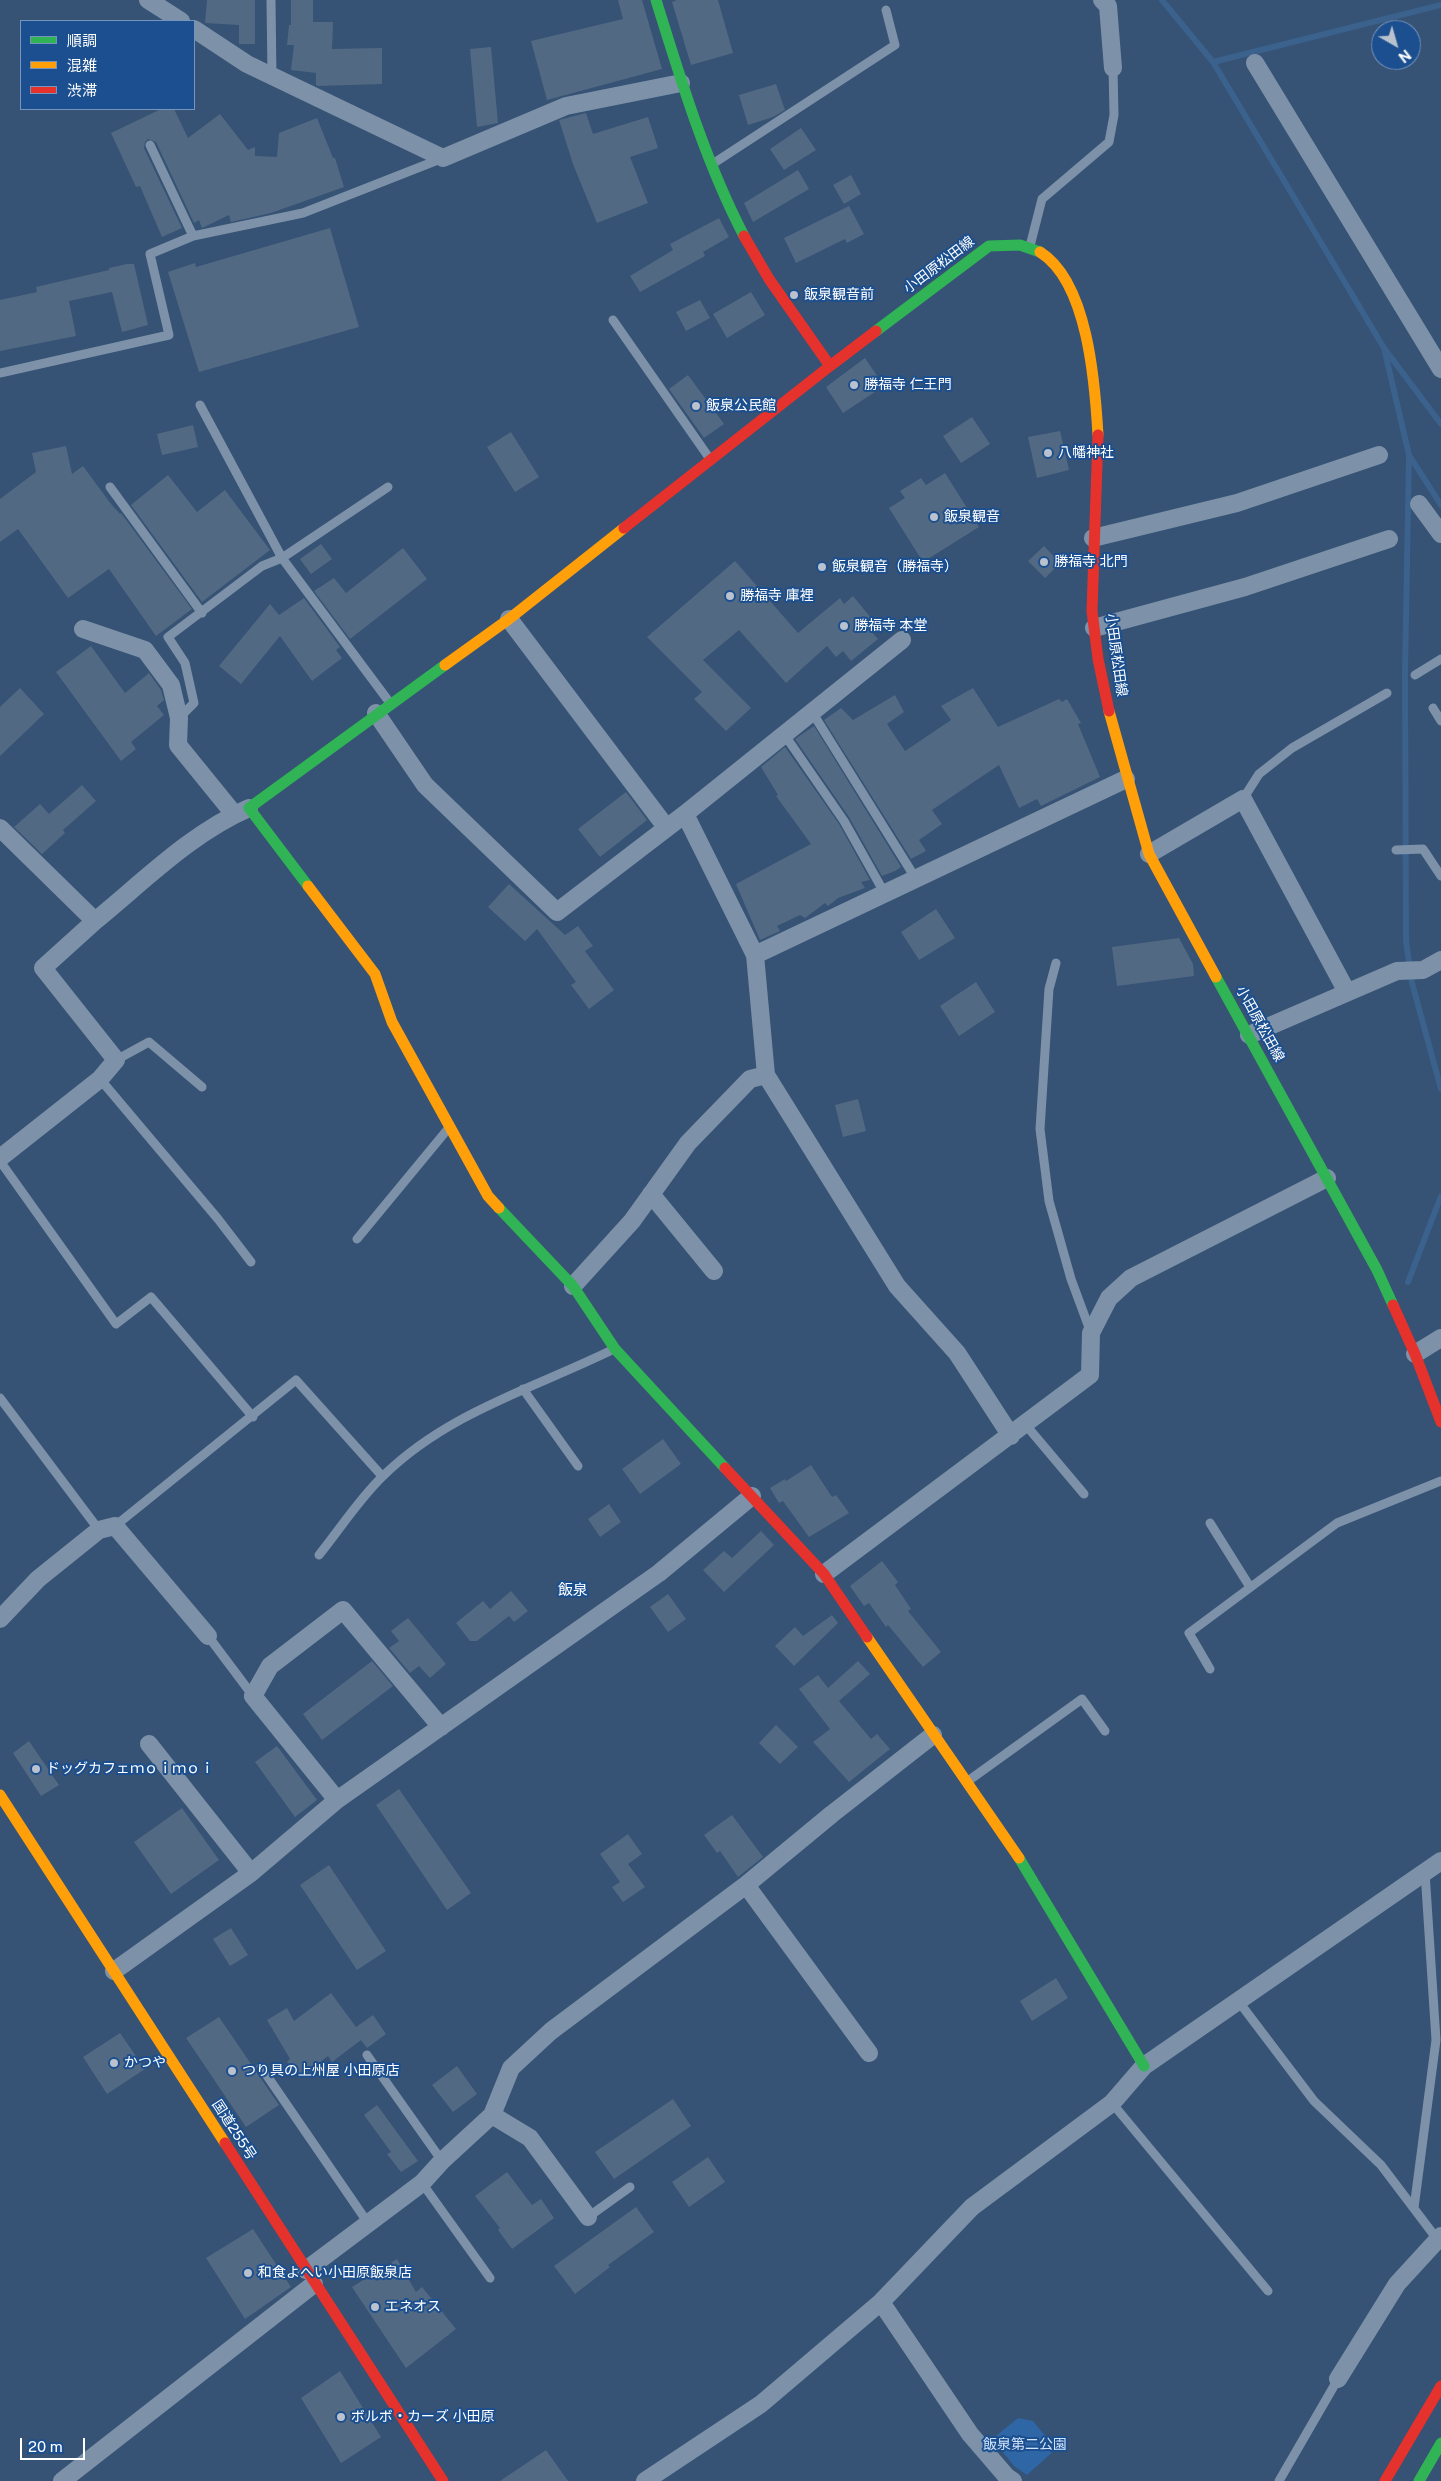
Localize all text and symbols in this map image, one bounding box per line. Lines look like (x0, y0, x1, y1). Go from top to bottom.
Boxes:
legend (20, 20, 195, 110)
north arrow (1371, 20, 1421, 70)
text: 順調 (67, 32, 97, 49)
text: N (1395, 46, 1414, 66)
text: 混雑 (67, 57, 97, 74)
text: 渋滞 (67, 82, 97, 99)
street label: 小田原松田線 (900, 233, 978, 297)
place label: 飯泉観音前 (804, 287, 874, 303)
marker: 飯泉観音前 (788, 289, 800, 301)
place label: 勝福寺 仁王門 (864, 377, 951, 393)
marker: 勝福寺 仁王門 (848, 379, 860, 391)
place label: 飯泉公民館 (706, 398, 776, 414)
marker: 飯泉公民館 (690, 400, 702, 412)
place label: 八幡神社 (1058, 445, 1114, 461)
marker: 八幡神社 (1042, 447, 1054, 459)
place label: 飯泉観音 (944, 509, 1000, 525)
marker: 飯泉観音 (928, 511, 940, 523)
place label: 勝福寺 北門 (1054, 554, 1127, 570)
marker: 勝福寺 北門 (1038, 556, 1050, 568)
place label: 飯泉観音（勝福寺） (832, 559, 958, 575)
marker: 飯泉観音（勝福寺） (816, 561, 828, 573)
place label: 勝福寺 庫裡 (740, 588, 813, 604)
marker: 勝福寺 庫裡 (724, 590, 736, 602)
street label: 小田原松田線 (1102, 612, 1130, 698)
place label: 勝福寺 本堂 (854, 618, 927, 634)
marker: 勝福寺 本堂 (838, 620, 850, 632)
street label: 小田原松田線 (1232, 983, 1288, 1065)
district label: 飯泉 (558, 1581, 588, 1599)
place label: ドッグカフェｍｏｉｍｏｉ (46, 1761, 214, 1777)
marker: ドッグカフェｍｏｉｍｏｉ (30, 1763, 42, 1775)
place label: かつや (124, 2055, 166, 2071)
marker: かつや (108, 2057, 120, 2069)
place label: つり具の上州屋 小田原店 (242, 2063, 399, 2079)
marker: つり具の上州屋 小田原店 (226, 2065, 238, 2077)
street label: 国道255号 (208, 2097, 260, 2163)
place label: 和食よへい小田原飯泉店 (258, 2265, 412, 2281)
marker: 和食よへい小田原飯泉店 (242, 2267, 254, 2279)
place label: エネオス (385, 2299, 441, 2315)
marker: エネオス (369, 2301, 381, 2313)
place label: ボルボ・カーズ 小田原 (351, 2409, 494, 2425)
marker: ボルボ・カーズ 小田原 (335, 2411, 347, 2423)
scale bar (22, 2428, 88, 2460)
park label: 飯泉第二公園 (983, 2437, 1067, 2453)
text: 20 m (28, 2438, 63, 2455)

